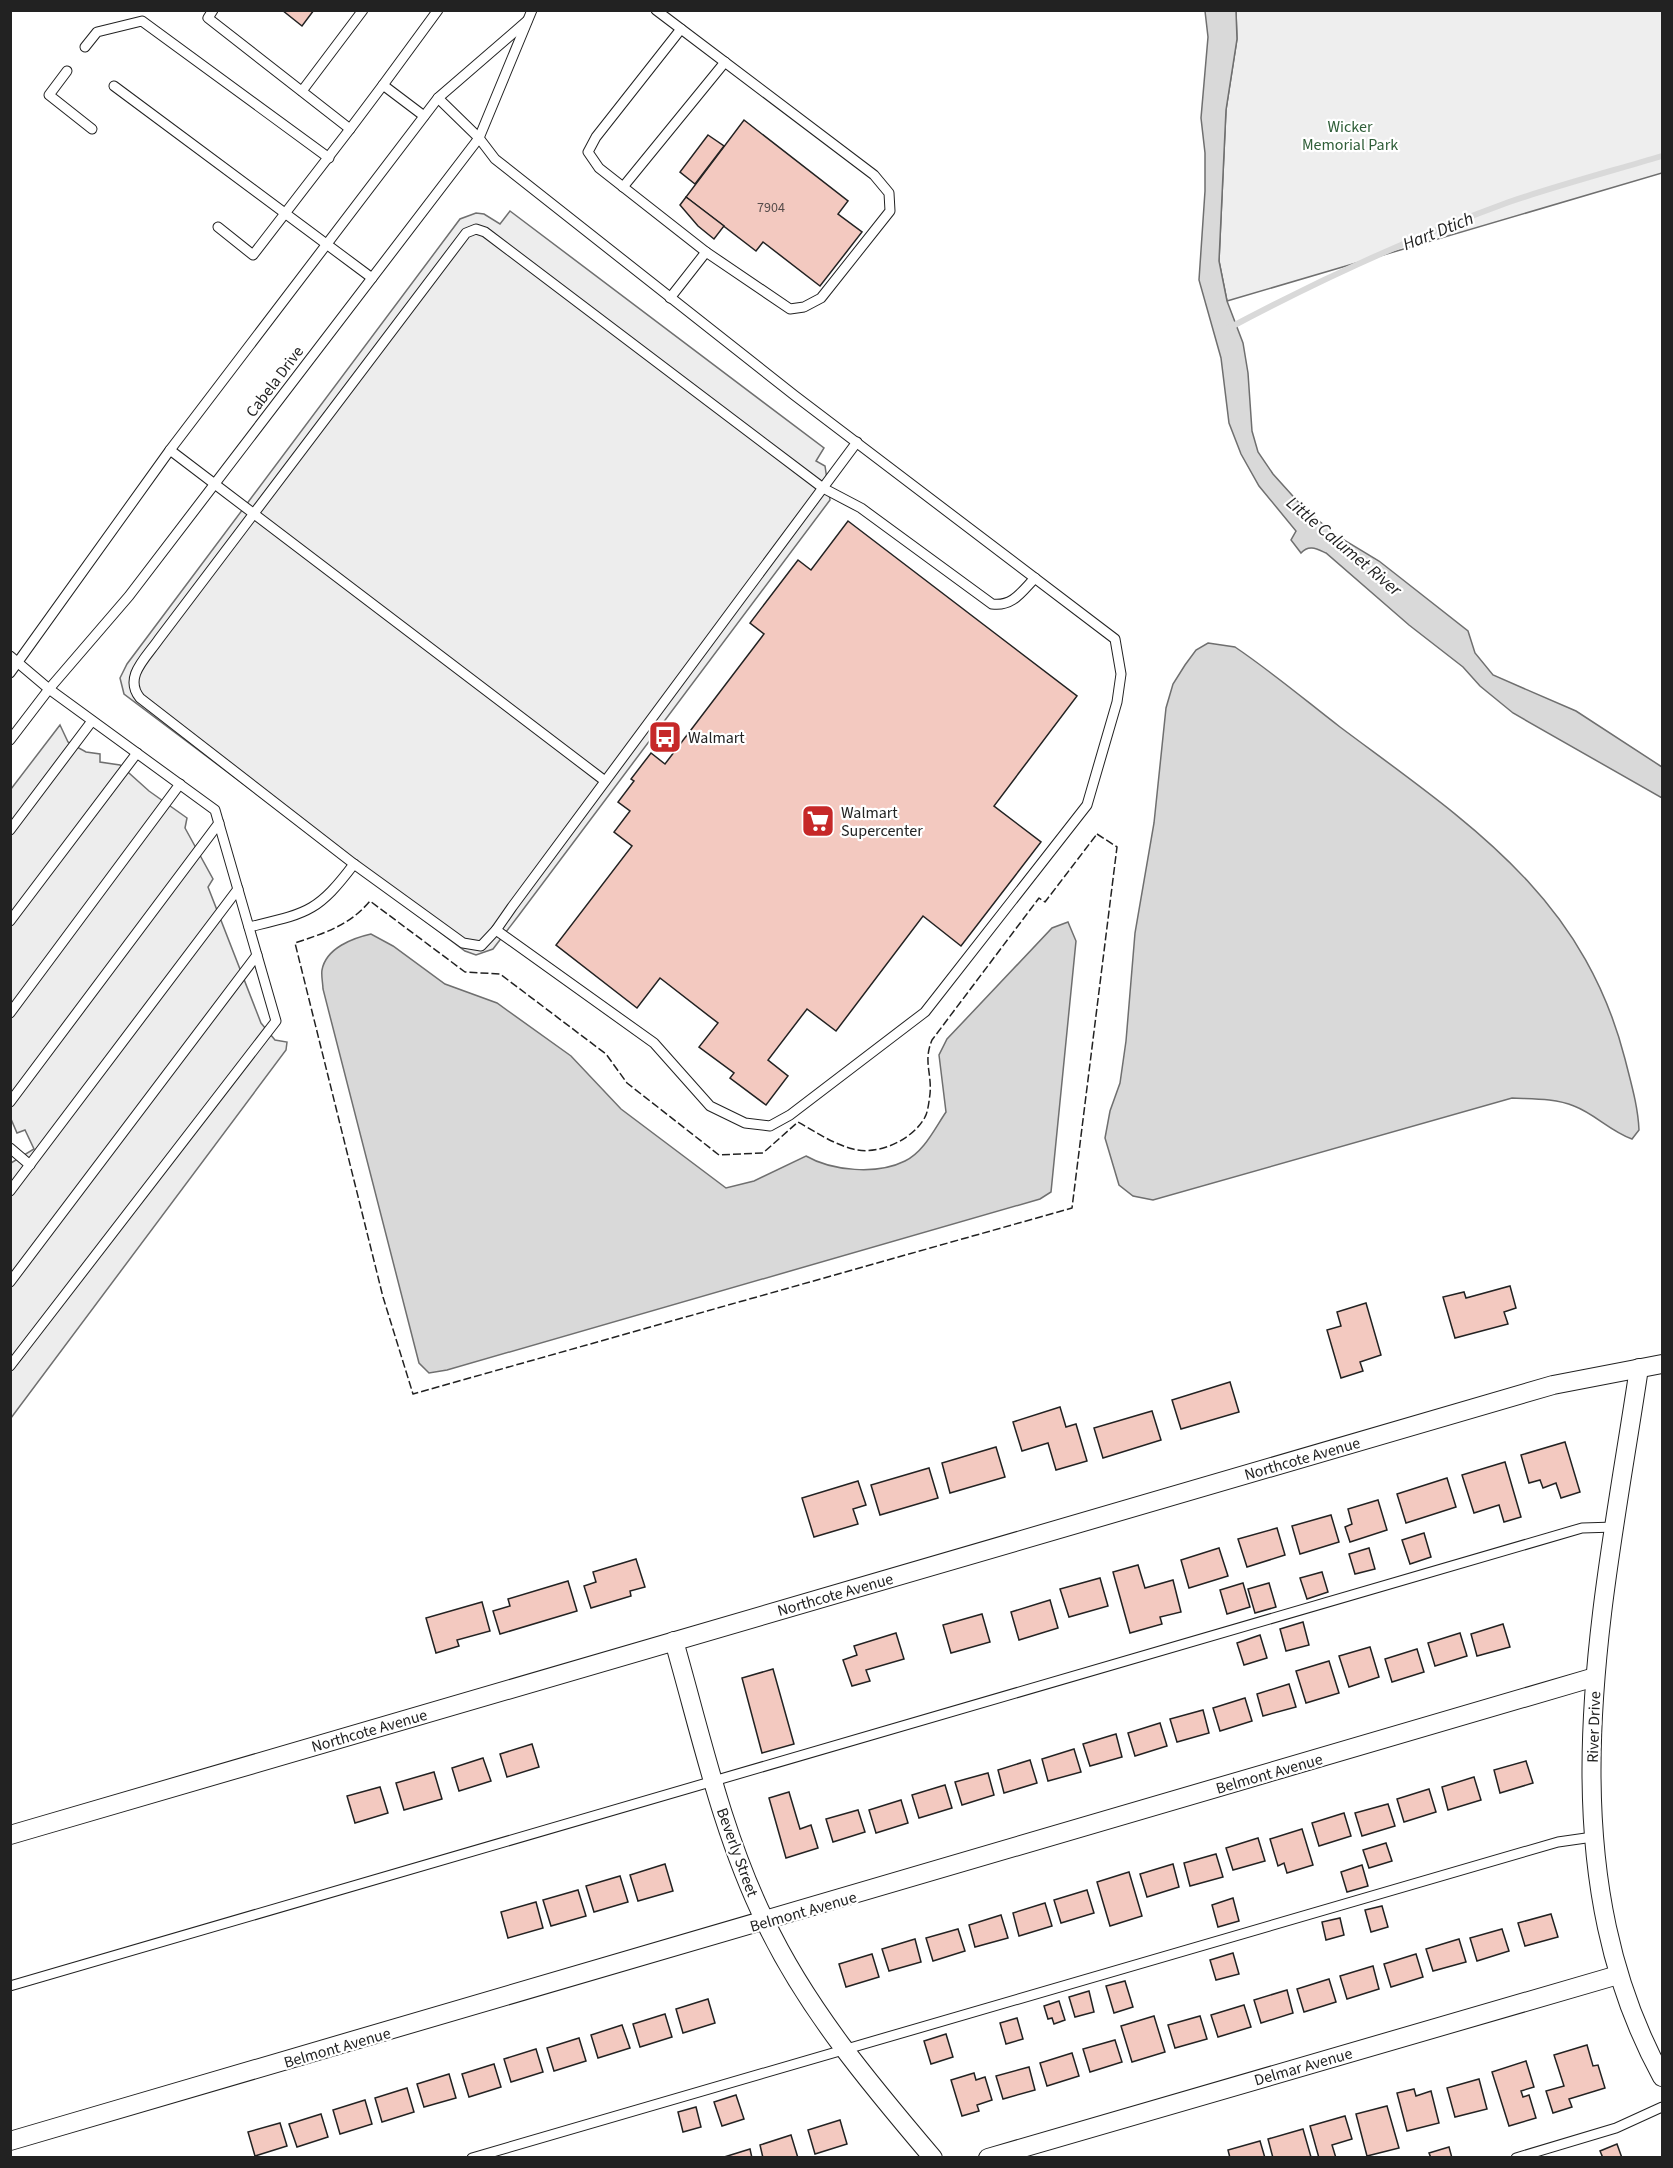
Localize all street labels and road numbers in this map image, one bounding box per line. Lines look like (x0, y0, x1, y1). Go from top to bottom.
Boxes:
street label: Cabela Drive (241, 341, 309, 422)
street label: Northcote Avenue (1242, 1432, 1363, 1486)
street label: Northcote Avenue (775, 1568, 896, 1622)
street label: River Drive (1582, 1691, 1606, 1763)
street label: Northcote Avenue (309, 1704, 430, 1758)
street label: Belmont Avenue (1213, 1748, 1325, 1800)
street label: Beverly Street (711, 1805, 764, 1900)
street label: Belmont Avenue (747, 1886, 859, 1938)
street label: Belmont Avenue (281, 2022, 393, 2074)
street label: Delmar Avenue (1252, 2042, 1355, 2091)

